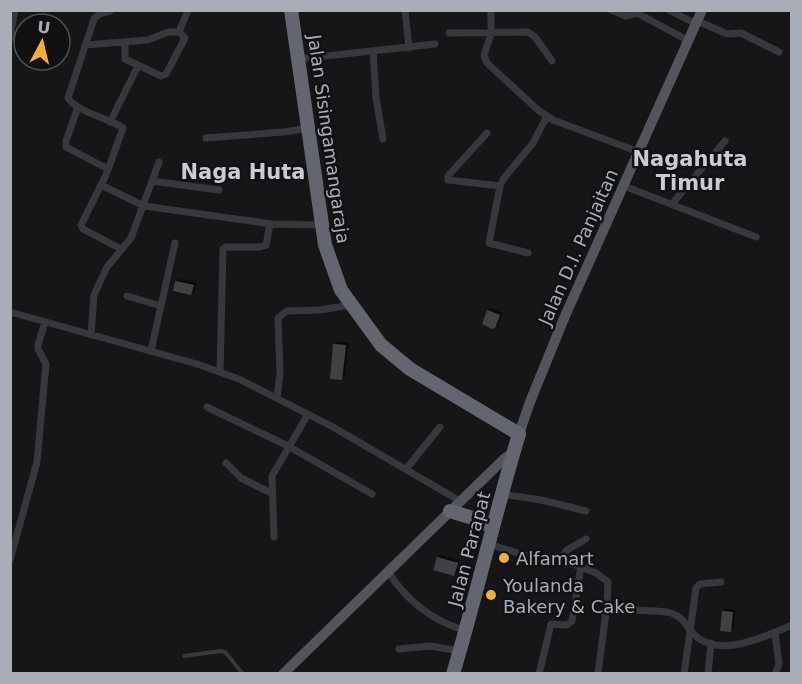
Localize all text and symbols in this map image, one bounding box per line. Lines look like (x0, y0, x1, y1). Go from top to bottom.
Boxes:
north arrow (12, 12, 72, 72)
text: U (36, 17, 51, 38)
street label: Jalan Sisingamangaraja (304, 32, 354, 245)
district label: Nagahuta Timur (632, 147, 748, 195)
district label: Naga Huta (181, 160, 306, 184)
street label: Jalan D.I. Panjaitan (534, 166, 622, 329)
street label: Jalan Parapat (443, 489, 494, 610)
place label: Alfamart (516, 548, 594, 569)
marker: Alfamart (497, 551, 511, 565)
place label: Youlanda Bakery & Cake (502, 575, 635, 617)
marker: Youlanda Bakery & Cake (484, 588, 498, 602)

